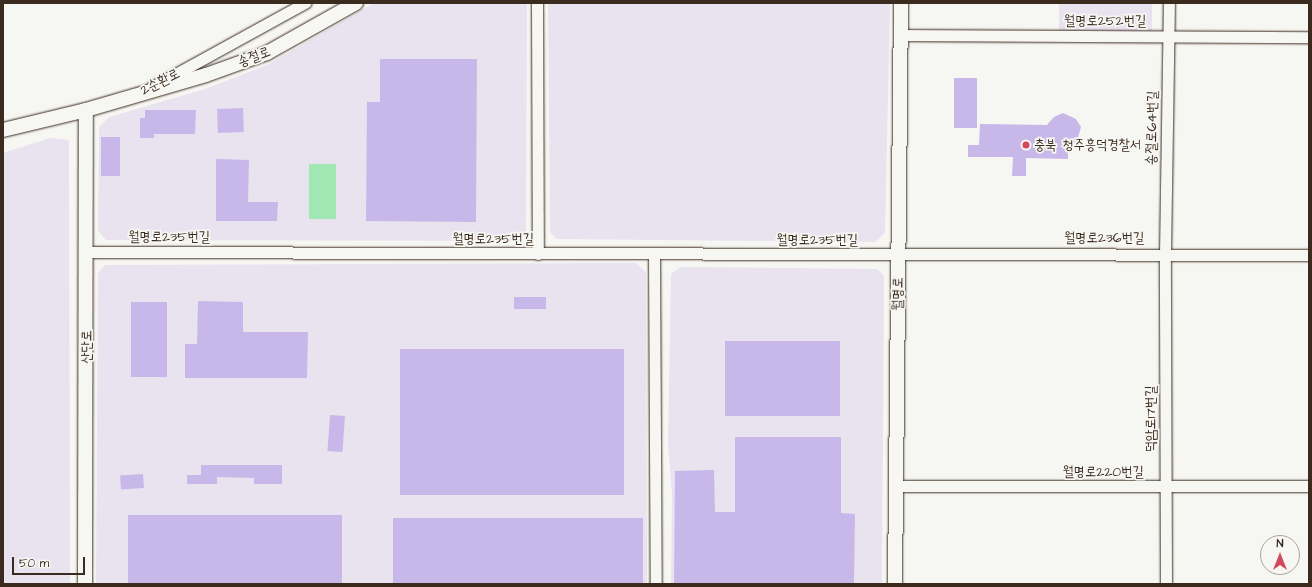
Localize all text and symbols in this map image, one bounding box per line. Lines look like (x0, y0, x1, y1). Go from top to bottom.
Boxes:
street label: 월명로252번길 (1064, 13, 1146, 29)
street label: 송절로 (235, 43, 273, 71)
street label: 2순환로 (138, 65, 182, 99)
street label: 송절로64번길 (1143, 91, 1161, 165)
place label: 충북 청주흥덕경찰서 (1034, 137, 1141, 153)
marker: 충북 청주흥덕경찰서 (1021, 140, 1031, 150)
street label: 월명로235번길 (128, 229, 210, 245)
street label: 월명로236번길 (1064, 230, 1144, 246)
street label: 월명로235번길 (452, 231, 534, 247)
street label: 월명로235번길 (776, 232, 858, 248)
street label: 월명로 (889, 277, 907, 311)
street label: 산단로 (79, 330, 95, 364)
street label: 덕암로17번길 (1143, 386, 1159, 452)
street label: 월명로220번길 (1062, 464, 1144, 480)
north arrow (1260, 535, 1300, 575)
text: N (1277, 536, 1283, 551)
scale bar (14, 549, 87, 575)
text: 50 m (19, 555, 49, 572)

